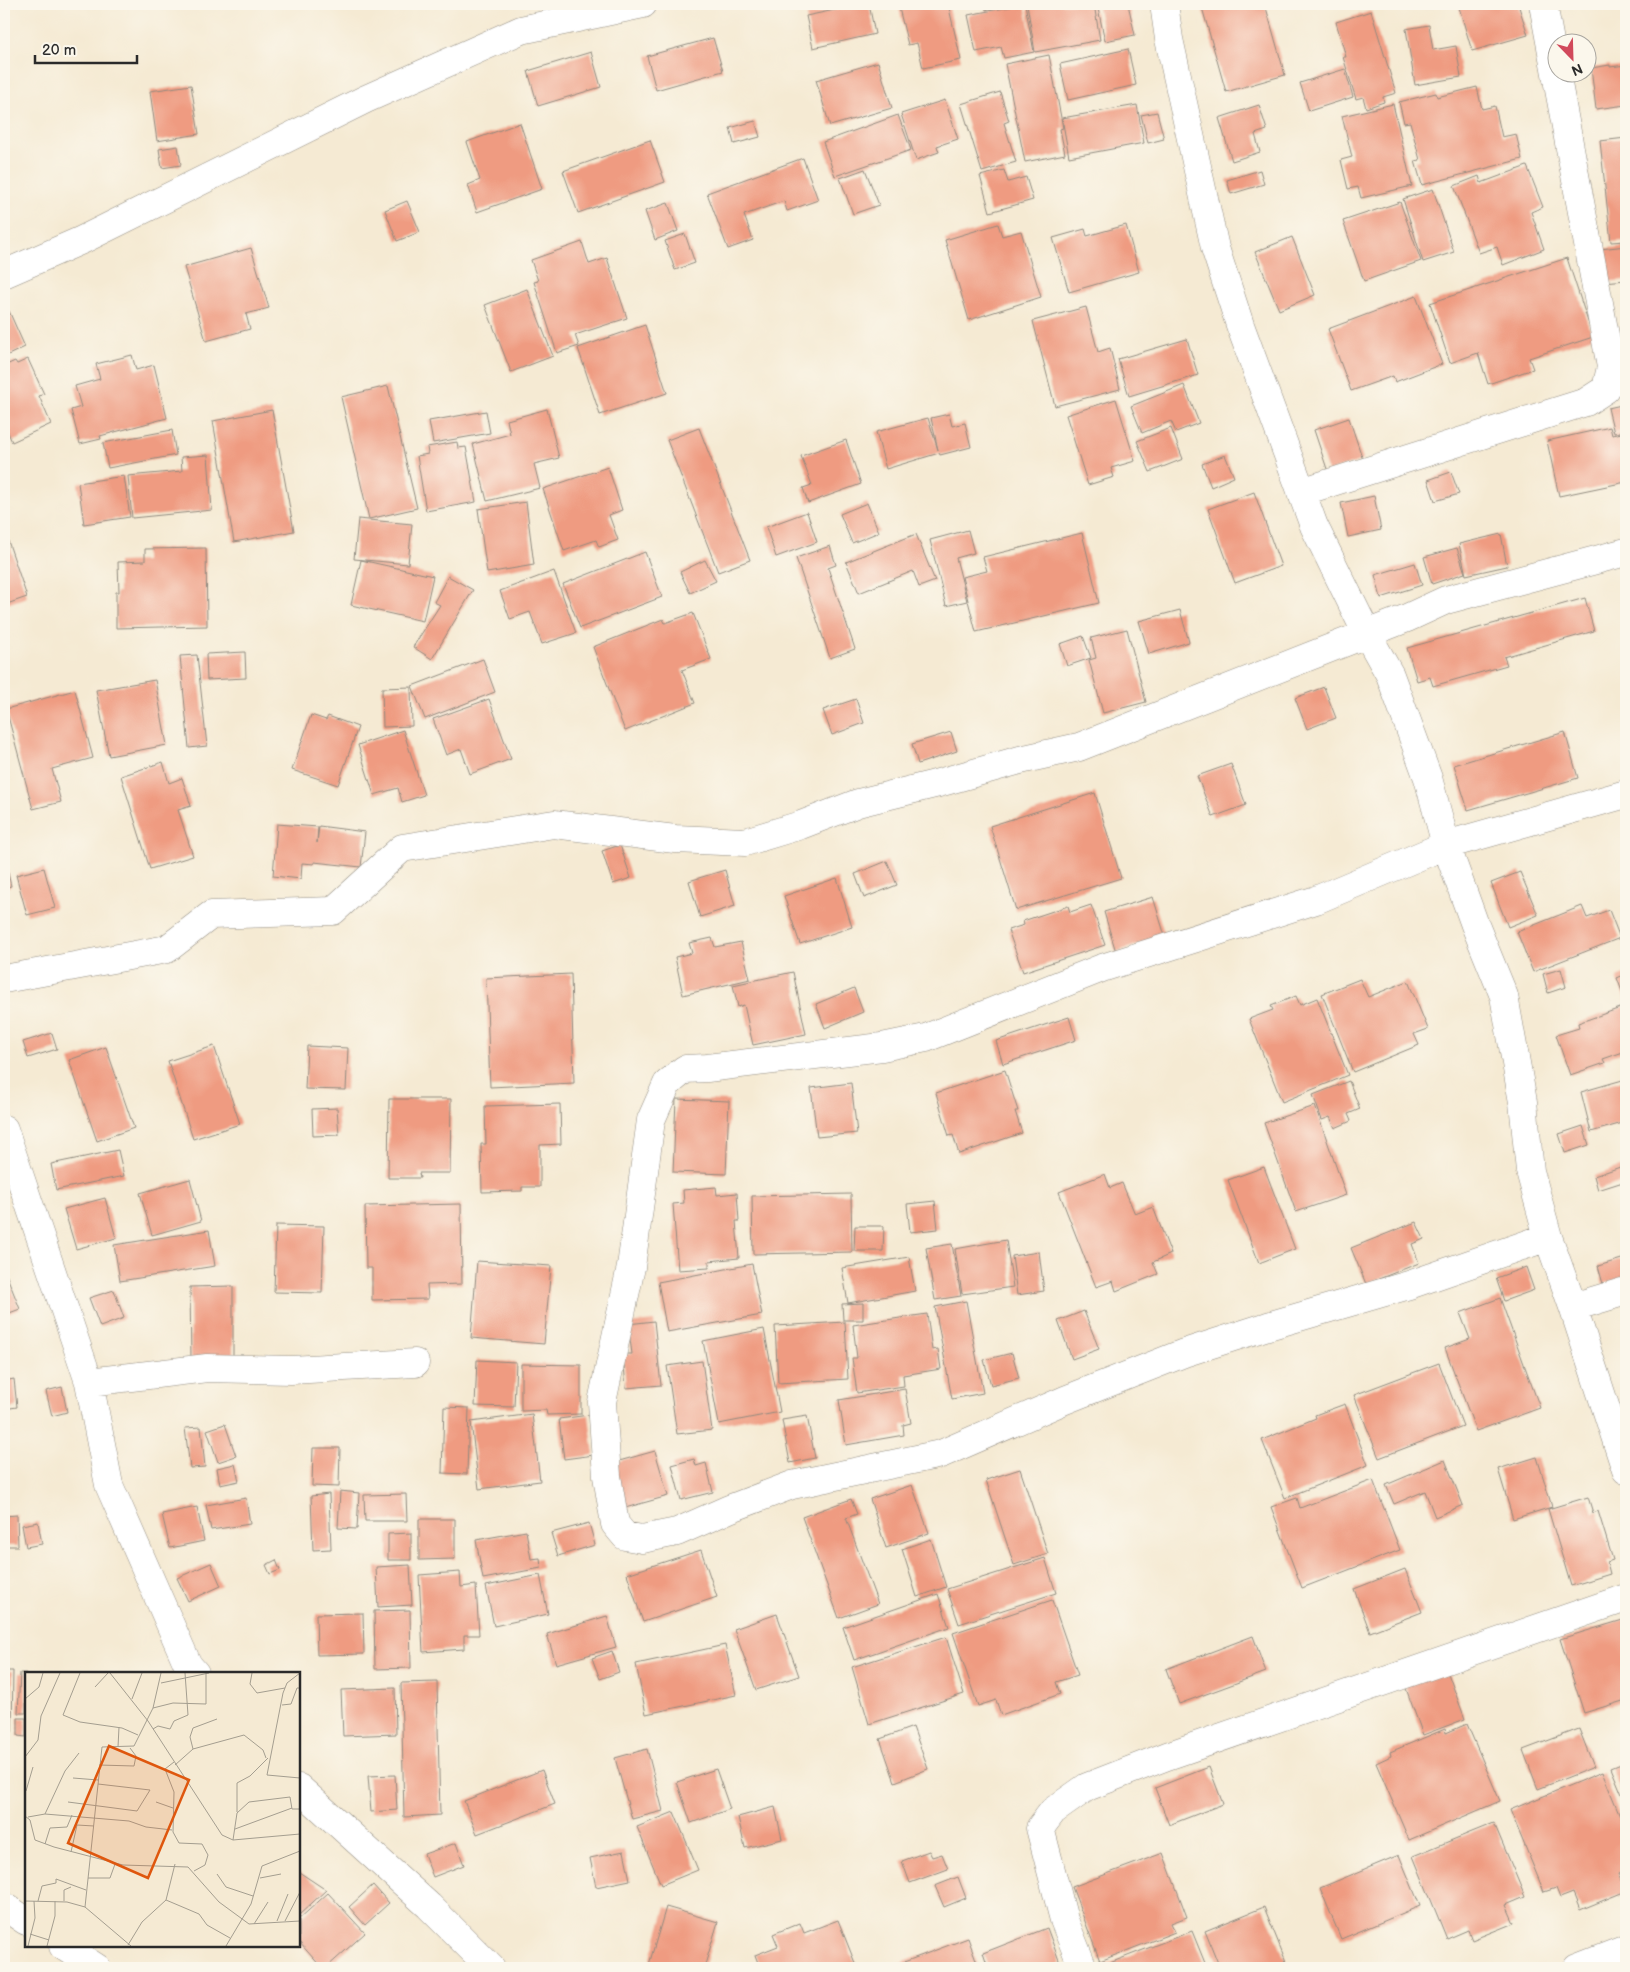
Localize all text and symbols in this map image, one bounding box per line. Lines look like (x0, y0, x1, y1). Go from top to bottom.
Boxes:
scale bar (35, 32, 138, 64)
north arrow (1548, 32, 1598, 82)
text: 20 m (42, 41, 76, 60)
text: N (1569, 60, 1585, 79)
inset map (25, 1672, 300, 1947)

